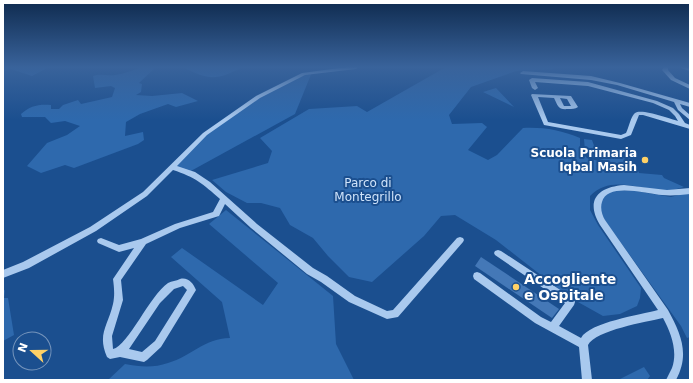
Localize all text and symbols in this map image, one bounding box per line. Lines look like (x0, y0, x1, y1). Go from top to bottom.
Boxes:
place label: Scuola Primaria Iqbal Masih (531, 146, 637, 174)
marker: Scuola Primaria Iqbal Masih (640, 155, 650, 165)
park label: Parco di Montegrillo (334, 176, 402, 204)
place label: Accogliente e Ospitale (524, 271, 616, 303)
marker: Accogliente e Ospitale (511, 282, 521, 292)
north arrow (12, 331, 52, 371)
text: N (15, 341, 31, 354)

